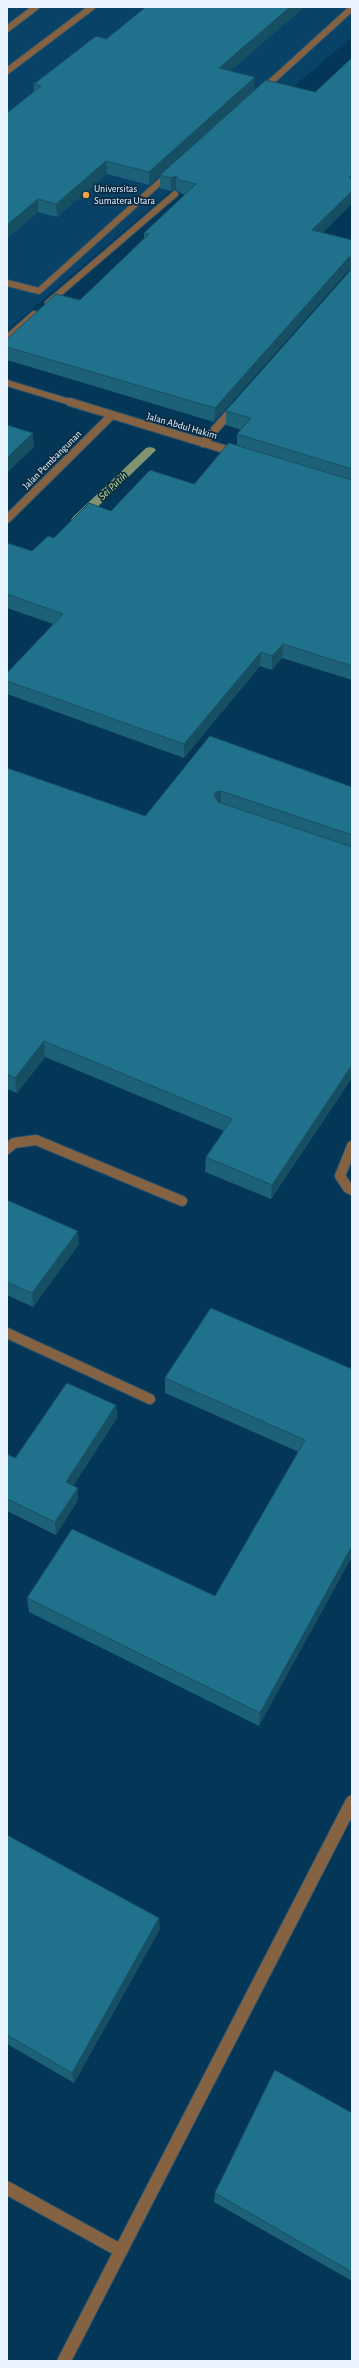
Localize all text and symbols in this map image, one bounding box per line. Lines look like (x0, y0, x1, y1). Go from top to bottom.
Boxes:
place label: Universitas Sumatera Utara (94, 183, 155, 206)
marker: Universitas Sumatera Utara (81, 190, 91, 200)
street label: Jalan Abdul Hakim (145, 410, 219, 442)
street label: Jalan Pembangunan (20, 428, 84, 492)
water label: Sei Putih (96, 469, 130, 503)

